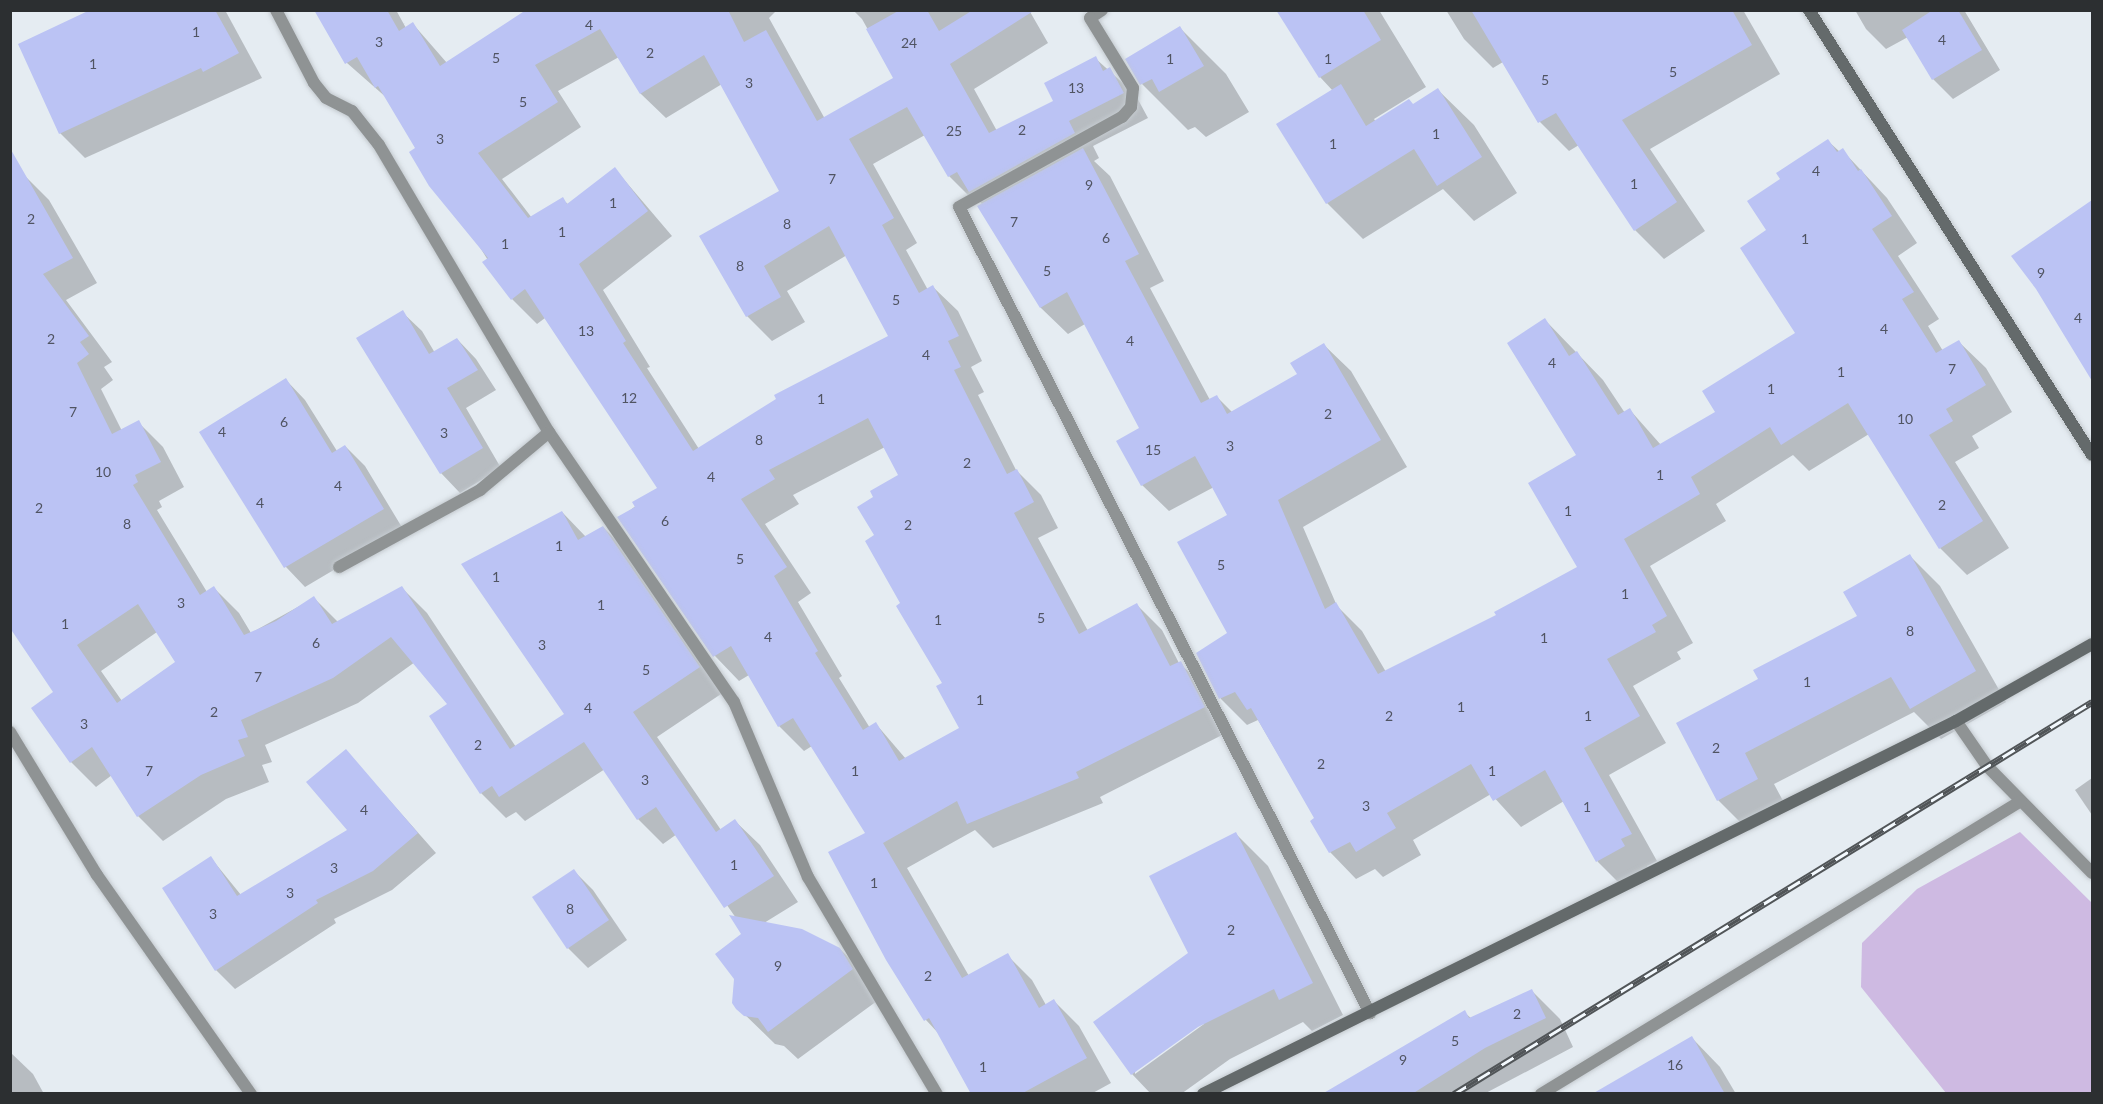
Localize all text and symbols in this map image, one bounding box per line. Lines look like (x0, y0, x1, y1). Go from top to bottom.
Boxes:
house number: 4 (585, 17, 593, 33)
house number: 1 (192, 24, 200, 40)
house number: 4 (1938, 32, 1946, 48)
house number: 3 (375, 34, 383, 50)
house number: 24 (901, 35, 917, 51)
house number: 2 (646, 45, 654, 61)
house number: 5 (492, 50, 500, 66)
house number: 1 (1166, 51, 1174, 67)
house number: 1 (1324, 51, 1332, 67)
house number: 1 (89, 56, 97, 72)
house number: 5 (1669, 64, 1677, 80)
house number: 5 (1541, 72, 1549, 88)
house number: 3 (745, 75, 753, 91)
house number: 13 (1068, 80, 1084, 96)
house number: 5 (519, 94, 527, 110)
house number: 2 (1018, 122, 1026, 138)
house number: 25 (946, 123, 962, 139)
house number: 1 (1432, 126, 1440, 142)
house number: 3 (436, 131, 444, 147)
house number: 1 (1329, 136, 1337, 152)
house number: 4 (1812, 163, 1820, 179)
house number: 7 (828, 171, 836, 187)
house number: 1 (1630, 176, 1638, 192)
house number: 9 (1085, 177, 1093, 193)
house number: 1 (609, 195, 617, 211)
house number: 2 (27, 211, 35, 227)
house number: 7 (1010, 214, 1018, 230)
house number: 8 (783, 216, 791, 232)
house number: 1 (558, 224, 566, 240)
house number: 6 (1102, 230, 1110, 246)
house number: 1 (1801, 231, 1809, 247)
house number: 1 (501, 236, 509, 252)
house number: 8 (736, 258, 744, 274)
house number: 5 (1043, 263, 1051, 279)
house number: 9 (2037, 265, 2045, 281)
house number: 5 (892, 292, 900, 308)
house number: 4 (2074, 310, 2082, 326)
house number: 4 (1880, 321, 1888, 337)
house number: 13 (578, 323, 594, 339)
house number: 2 (47, 331, 55, 347)
house number: 4 (1126, 333, 1134, 349)
house number: 4 (922, 347, 930, 363)
house number: 4 (1548, 355, 1556, 371)
house number: 7 (1948, 361, 1956, 377)
house number: 1 (1837, 364, 1845, 380)
house number: 1 (1767, 381, 1775, 397)
house number: 12 (621, 390, 637, 406)
house number: 1 (817, 391, 825, 407)
house number: 7 (69, 404, 77, 420)
house number: 2 (1324, 406, 1332, 422)
house number: 10 (1897, 411, 1913, 427)
house number: 6 (280, 414, 288, 430)
house number: 4 (218, 424, 226, 440)
house number: 3 (440, 425, 448, 441)
house number: 8 (755, 432, 763, 448)
house number: 3 (1226, 438, 1234, 454)
house number: 15 (1145, 442, 1161, 458)
house number: 2 (963, 455, 971, 471)
house number: 10 (95, 464, 111, 480)
house number: 1 (1656, 467, 1664, 483)
house number: 4 (707, 469, 715, 485)
house number: 4 (334, 478, 342, 494)
house number: 4 (256, 495, 264, 511)
house number: 2 (1938, 497, 1946, 513)
house number: 2 (35, 500, 43, 516)
house number: 1 (1564, 503, 1572, 519)
house number: 6 (661, 513, 669, 529)
house number: 8 (123, 516, 131, 532)
house number: 2 (904, 517, 912, 533)
house number: 1 (555, 538, 563, 554)
house number: 5 (736, 551, 744, 567)
house number: 5 (1217, 557, 1225, 573)
house number: 1 (492, 569, 500, 585)
house number: 1 (1621, 586, 1629, 602)
house number: 3 (177, 595, 185, 611)
house number: 1 (597, 597, 605, 613)
house number: 5 (1037, 610, 1045, 626)
house number: 1 (934, 612, 942, 628)
house number: 1 (61, 616, 69, 632)
house number: 8 (1906, 623, 1914, 639)
house number: 4 (764, 629, 772, 645)
house number: 1 (1540, 630, 1548, 646)
house number: 6 (312, 635, 320, 651)
house number: 3 (538, 637, 546, 653)
house number: 5 (642, 662, 650, 678)
house number: 7 (254, 669, 262, 685)
house number: 1 (1803, 674, 1811, 690)
house number: 1 (976, 692, 984, 708)
house number: 1 (1457, 699, 1465, 715)
house number: 4 (584, 700, 592, 716)
house number: 2 (210, 704, 218, 720)
house number: 2 (1385, 708, 1393, 724)
house number: 1 (1584, 708, 1592, 724)
house number: 3 (80, 716, 88, 732)
house number: 2 (474, 737, 482, 753)
house number: 2 (1712, 740, 1720, 756)
house number: 2 (1317, 756, 1325, 772)
house number: 7 (145, 763, 153, 779)
house number: 1 (851, 763, 859, 779)
house number: 1 (1488, 763, 1496, 779)
house number: 3 (641, 772, 649, 788)
house number: 3 (1362, 798, 1370, 814)
house number: 1 (1583, 799, 1591, 815)
house number: 4 (360, 802, 368, 818)
house number: 1 (730, 857, 738, 873)
house number: 3 (330, 860, 338, 876)
house number: 1 (870, 875, 878, 891)
house number: 3 (286, 885, 294, 901)
house number: 8 (566, 901, 574, 917)
house number: 3 (209, 906, 217, 922)
house number: 2 (1227, 922, 1235, 938)
house number: 9 (774, 958, 782, 974)
house number: 2 (924, 968, 932, 984)
house number: 2 (1513, 1006, 1521, 1022)
house number: 5 (1451, 1033, 1459, 1049)
house number: 9 (1399, 1052, 1407, 1068)
house number: 16 (1667, 1057, 1683, 1073)
house number: 1 (979, 1059, 987, 1075)

